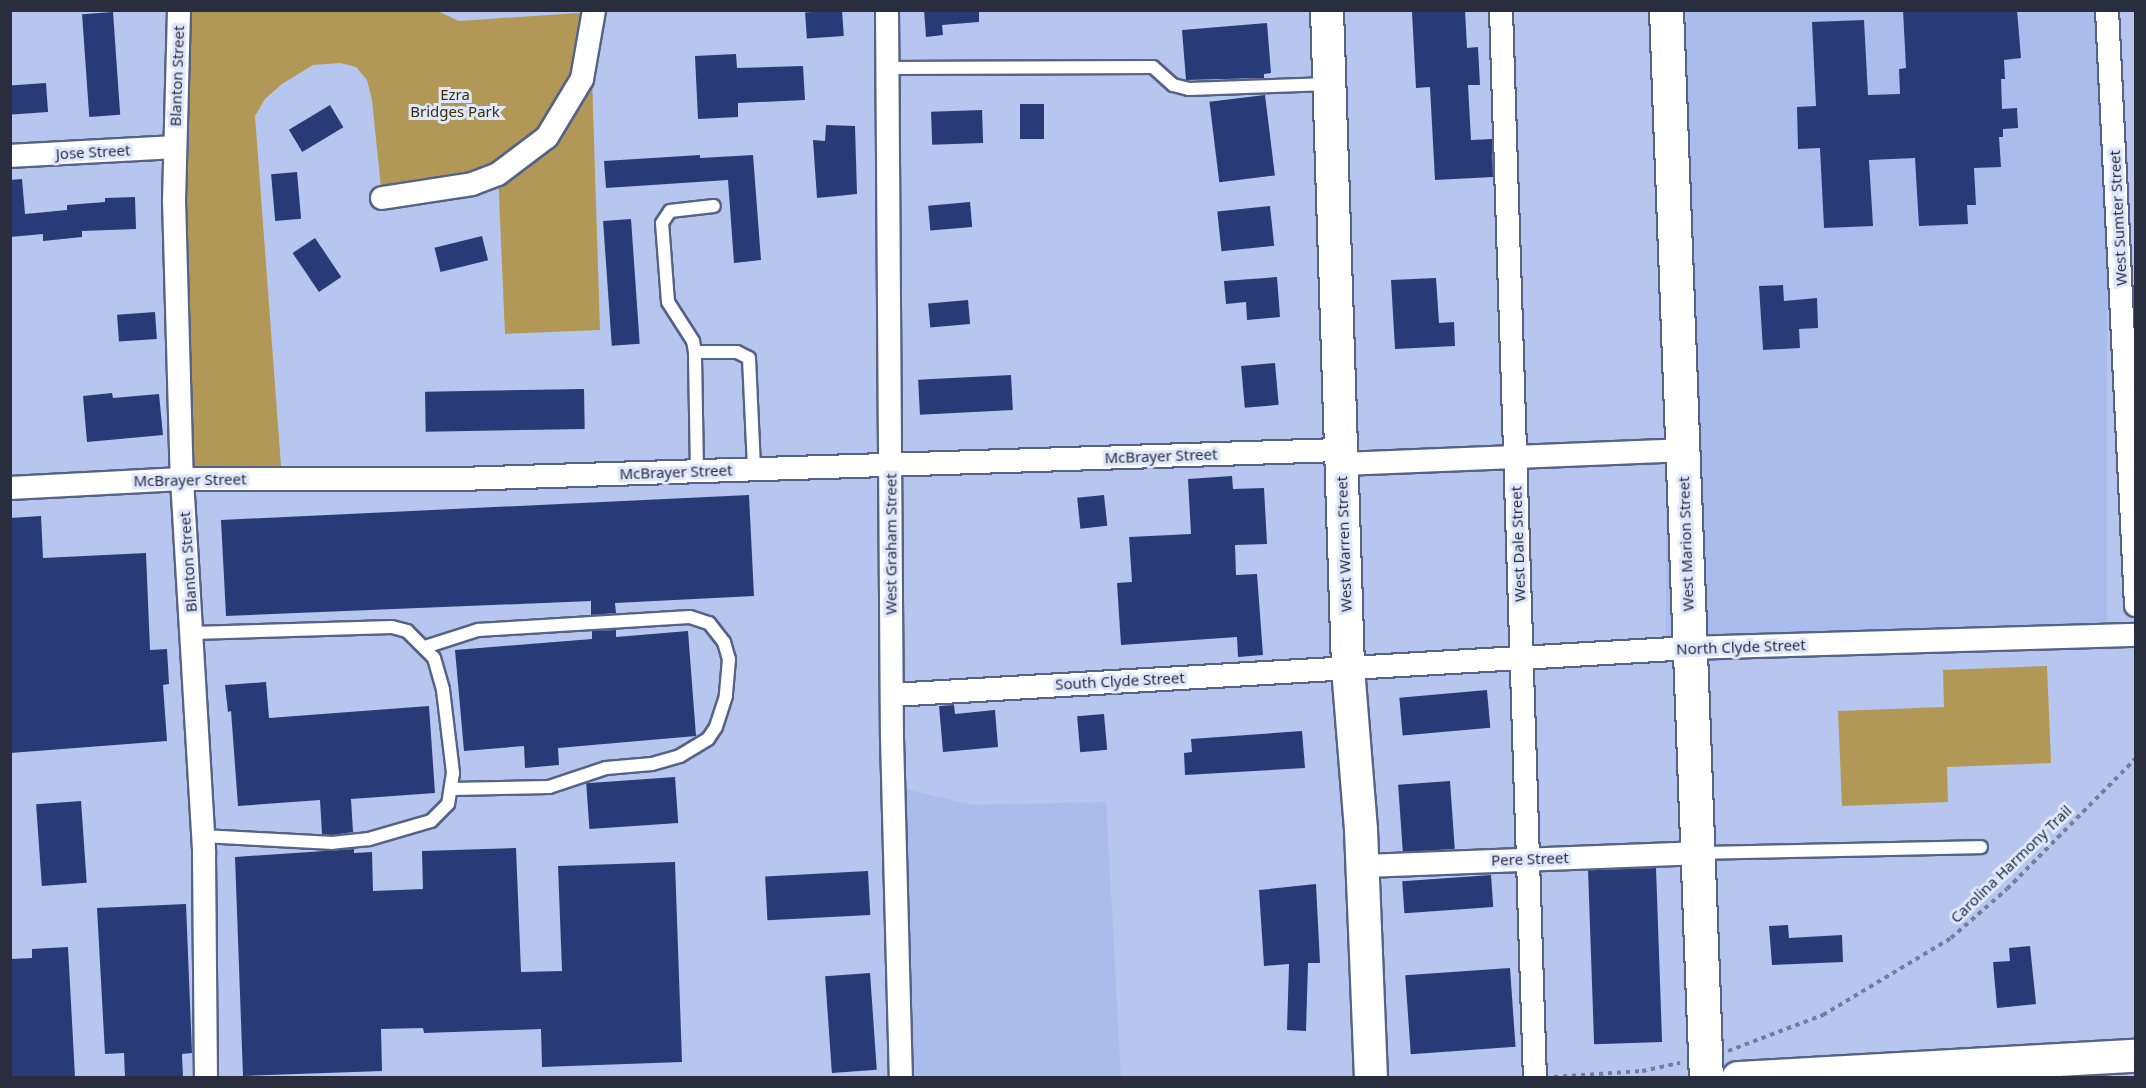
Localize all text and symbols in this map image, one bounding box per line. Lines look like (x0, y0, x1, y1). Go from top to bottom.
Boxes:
street label: Blanton Street (166, 25, 188, 127)
park label: Ezra Bridges Park (410, 85, 500, 120)
street label: Jose Street (55, 141, 131, 163)
street label: West Sumter Street (2105, 150, 2131, 286)
street label: McBrayer Street (1104, 445, 1218, 467)
street label: McBrayer Street (619, 461, 733, 483)
street label: McBrayer Street (133, 470, 247, 490)
street label: West Graham Street (882, 473, 900, 615)
street label: West Warren Street (1333, 476, 1355, 612)
street label: West Marion Street (1675, 476, 1697, 612)
street label: West Dale Street (1507, 486, 1529, 602)
street label: Blanton Street (176, 511, 200, 613)
street label: North Clyde Street (1676, 636, 1806, 658)
street label: South Clyde Street (1055, 669, 1185, 693)
street label: Carolina Harmony Trail (1947, 801, 2075, 927)
street label: Pere Street (1491, 849, 1569, 869)

